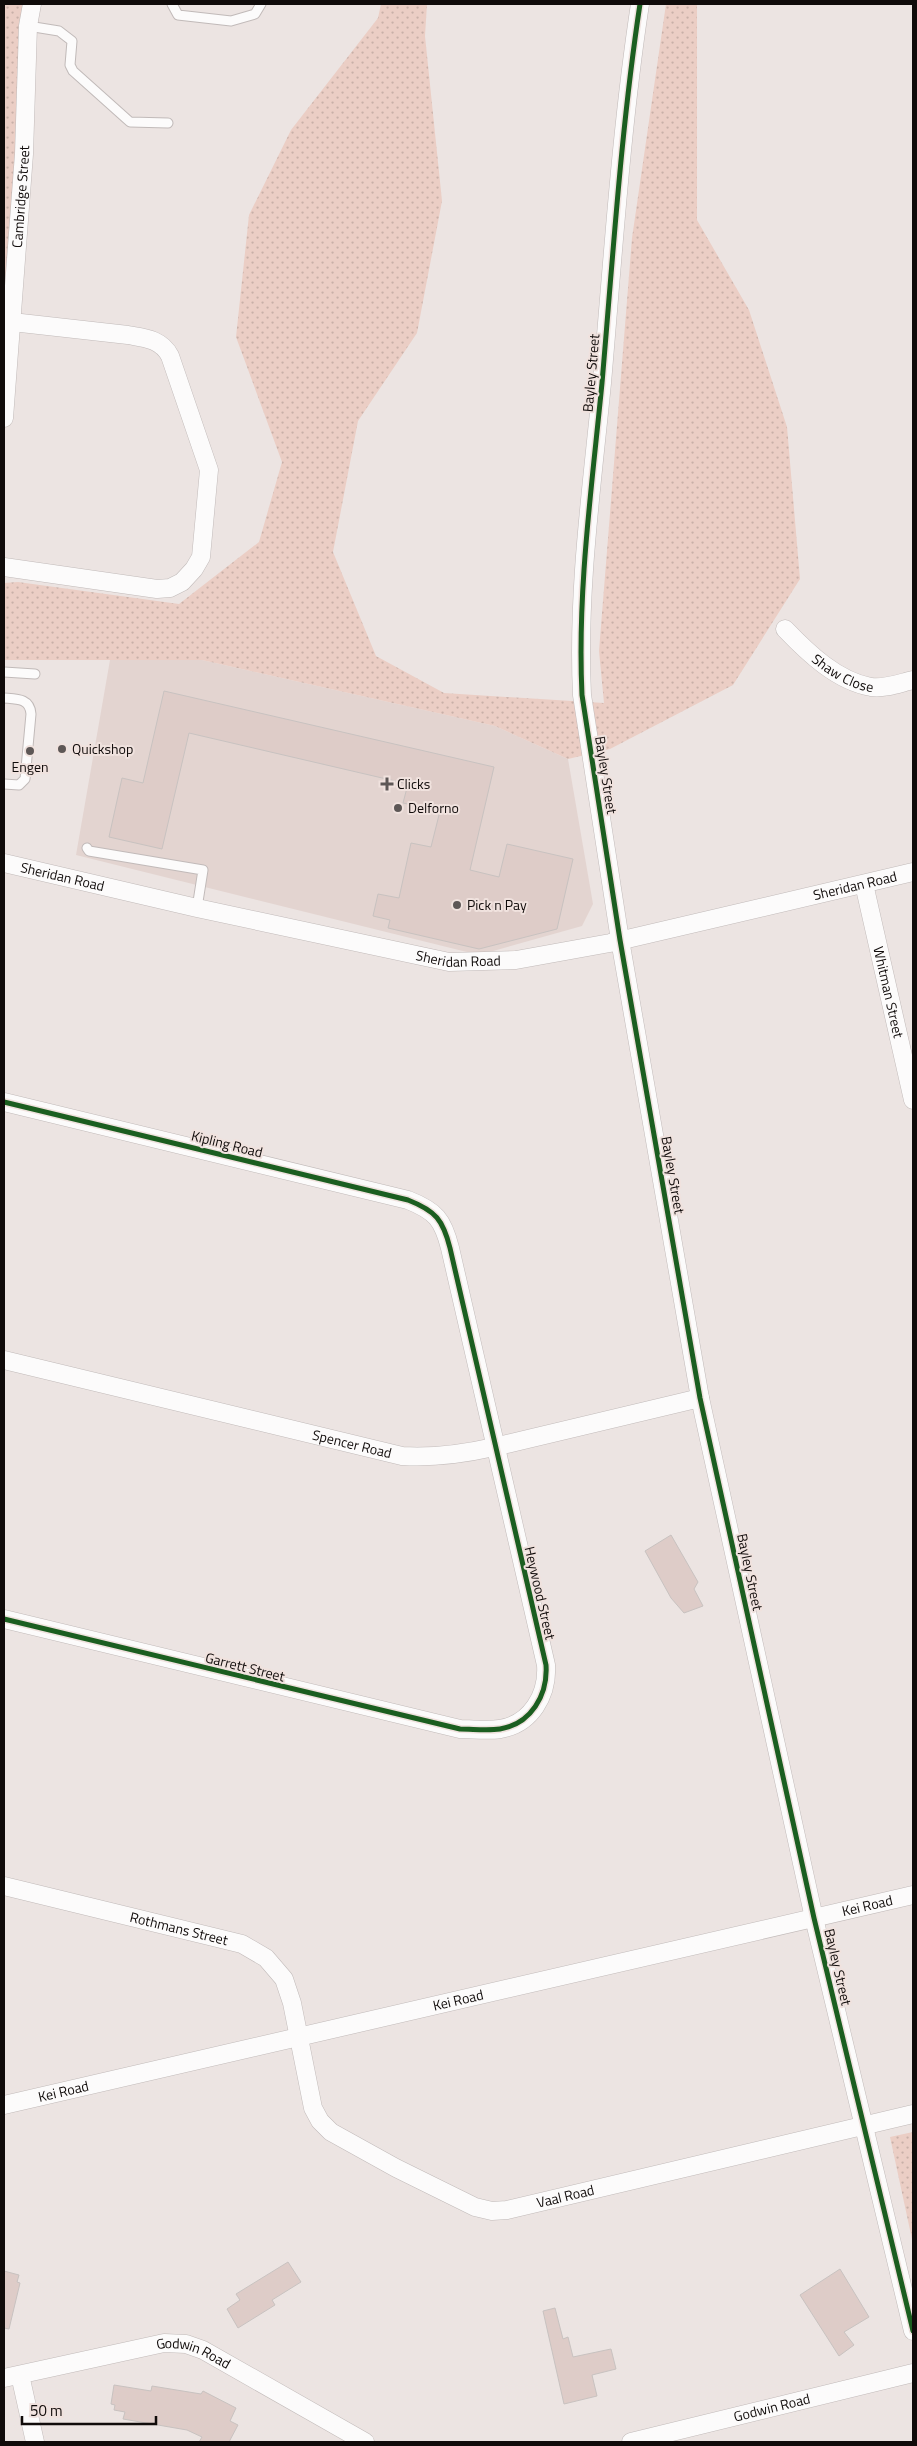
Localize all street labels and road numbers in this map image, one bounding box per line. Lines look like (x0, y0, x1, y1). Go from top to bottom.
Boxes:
street label: Cambridge Street (6, 145, 34, 249)
street label: Bayley Street (577, 333, 604, 413)
street label: Shaw Close (808, 648, 875, 697)
street label: Bayley Street (590, 735, 623, 815)
street label: Sheridan Road (19, 856, 107, 896)
street label: Sheridan Road (811, 865, 899, 905)
street label: Sheridan Road (414, 944, 501, 972)
street label: Whitman Street (868, 944, 910, 1040)
street label: Kipling Road (189, 1125, 265, 1163)
street label: Bayley Street (656, 1134, 691, 1215)
street label: Spencer Road (310, 1424, 394, 1463)
street label: Bayley Street (732, 1531, 769, 1613)
street label: Heywood Street (520, 1544, 561, 1642)
street label: Garrett Street (203, 1647, 287, 1687)
street label: Kei Road (840, 1889, 895, 1921)
street label: Rothmans Street (128, 1906, 230, 1950)
street label: Bayley Street (819, 1926, 858, 2008)
street label: Kei Road (431, 1984, 485, 2016)
street label: Kei Road (36, 2075, 91, 2107)
street label: Vaal Road (534, 2179, 596, 2213)
street label: Godwin Road (154, 2332, 235, 2374)
street label: Godwin Road (731, 2388, 812, 2427)

